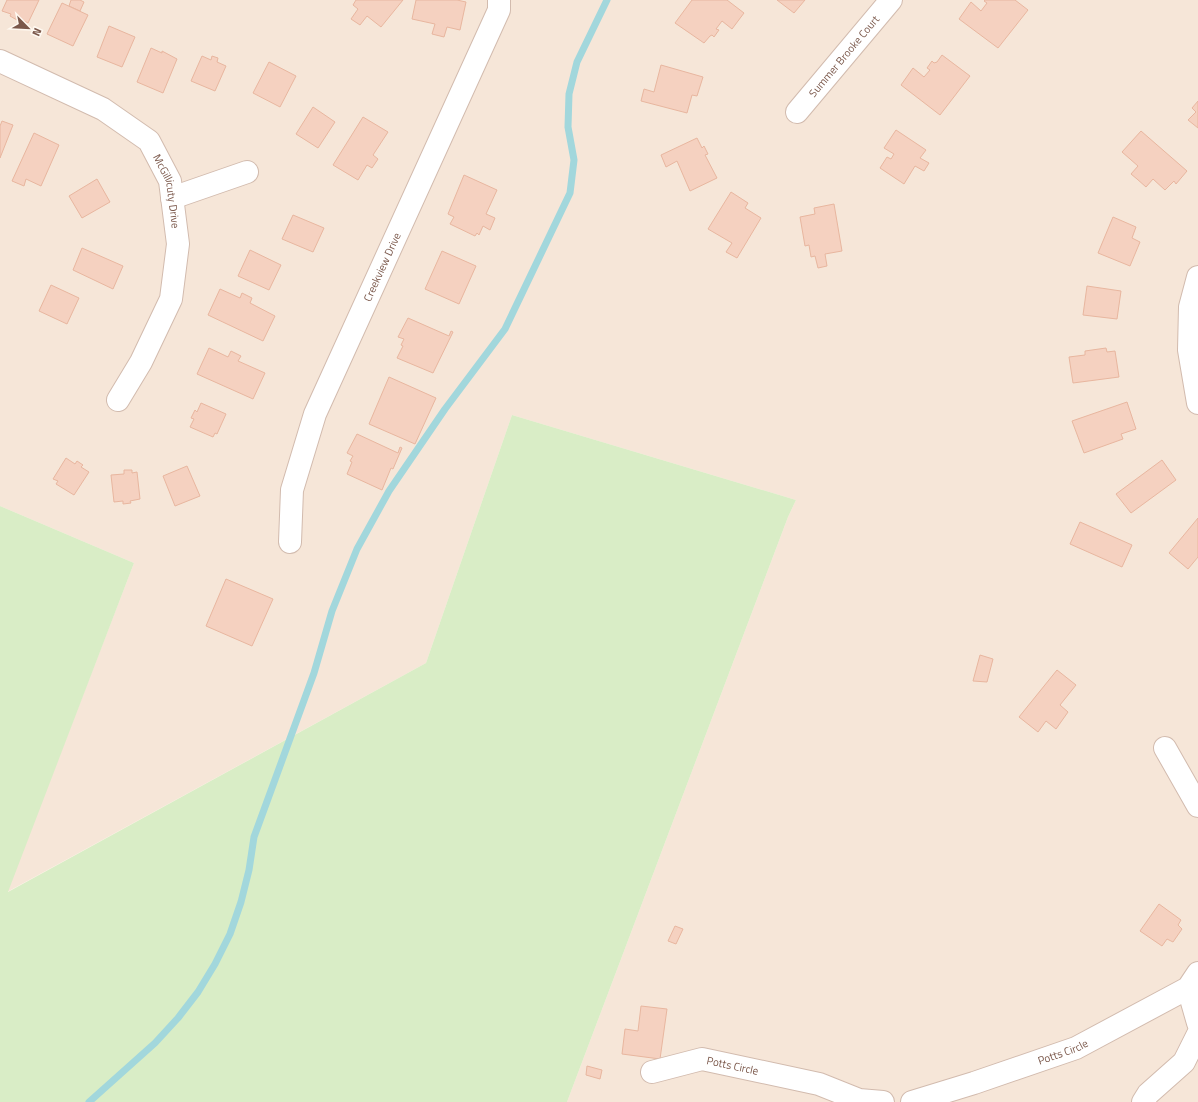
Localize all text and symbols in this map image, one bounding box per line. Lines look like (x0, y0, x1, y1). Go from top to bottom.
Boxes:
north arrow (8, 8, 48, 48)
street label: Summer Brooke Court (805, 12, 883, 100)
text: N (28, 25, 46, 39)
street label: McGillicuty Drive (149, 151, 184, 230)
street label: Creekview Drive (359, 229, 405, 304)
street label: Potts Circle (1036, 1035, 1091, 1069)
street label: Potts Circle (705, 1052, 760, 1079)

